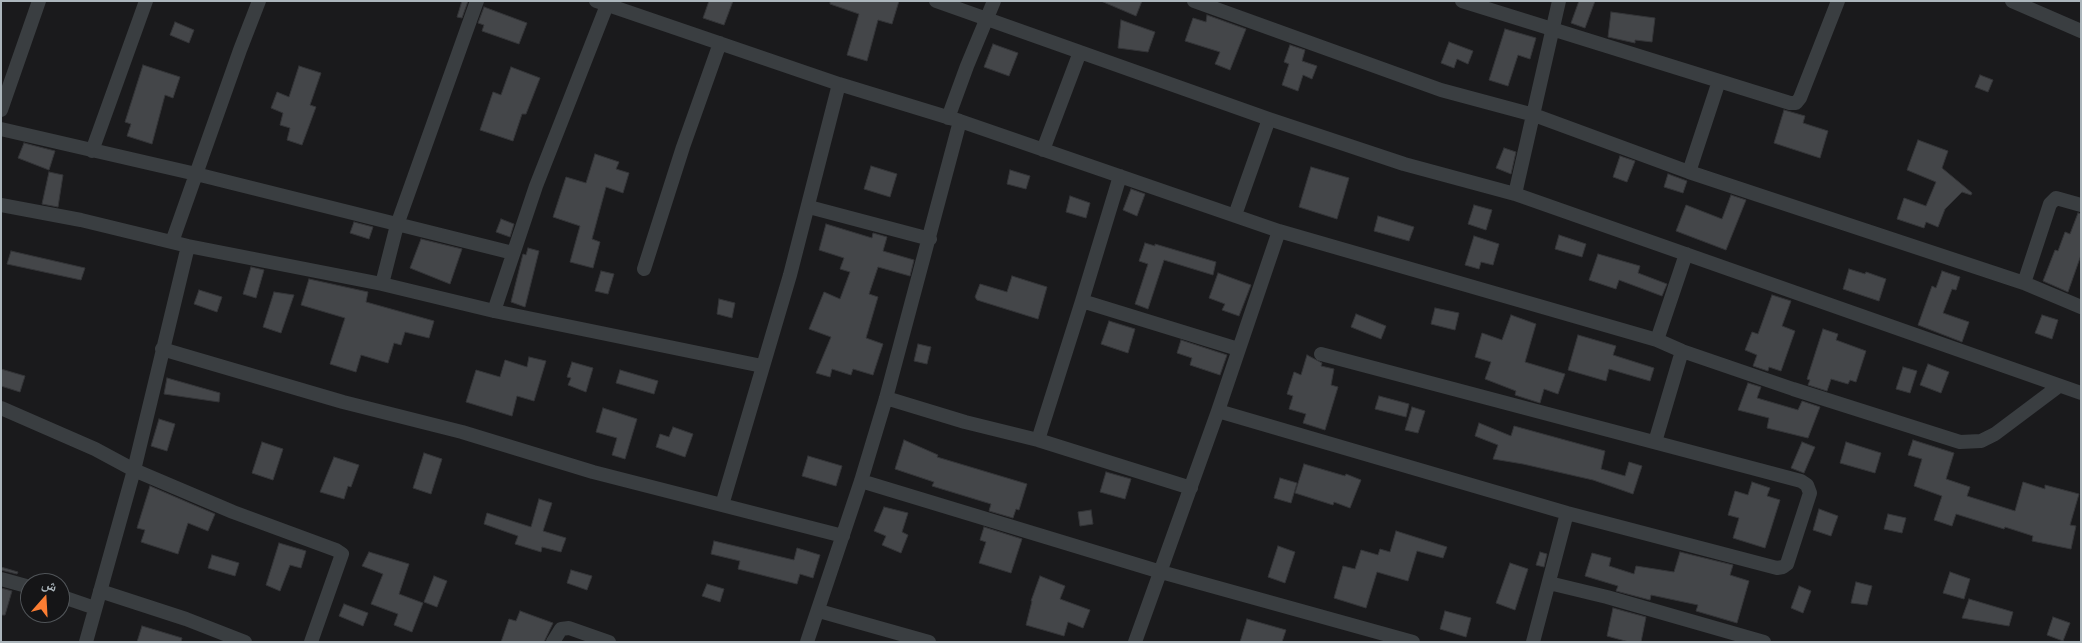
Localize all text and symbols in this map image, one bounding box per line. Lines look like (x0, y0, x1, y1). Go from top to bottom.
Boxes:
north arrow (20, 573, 70, 623)
text: ش (40, 574, 60, 596)

